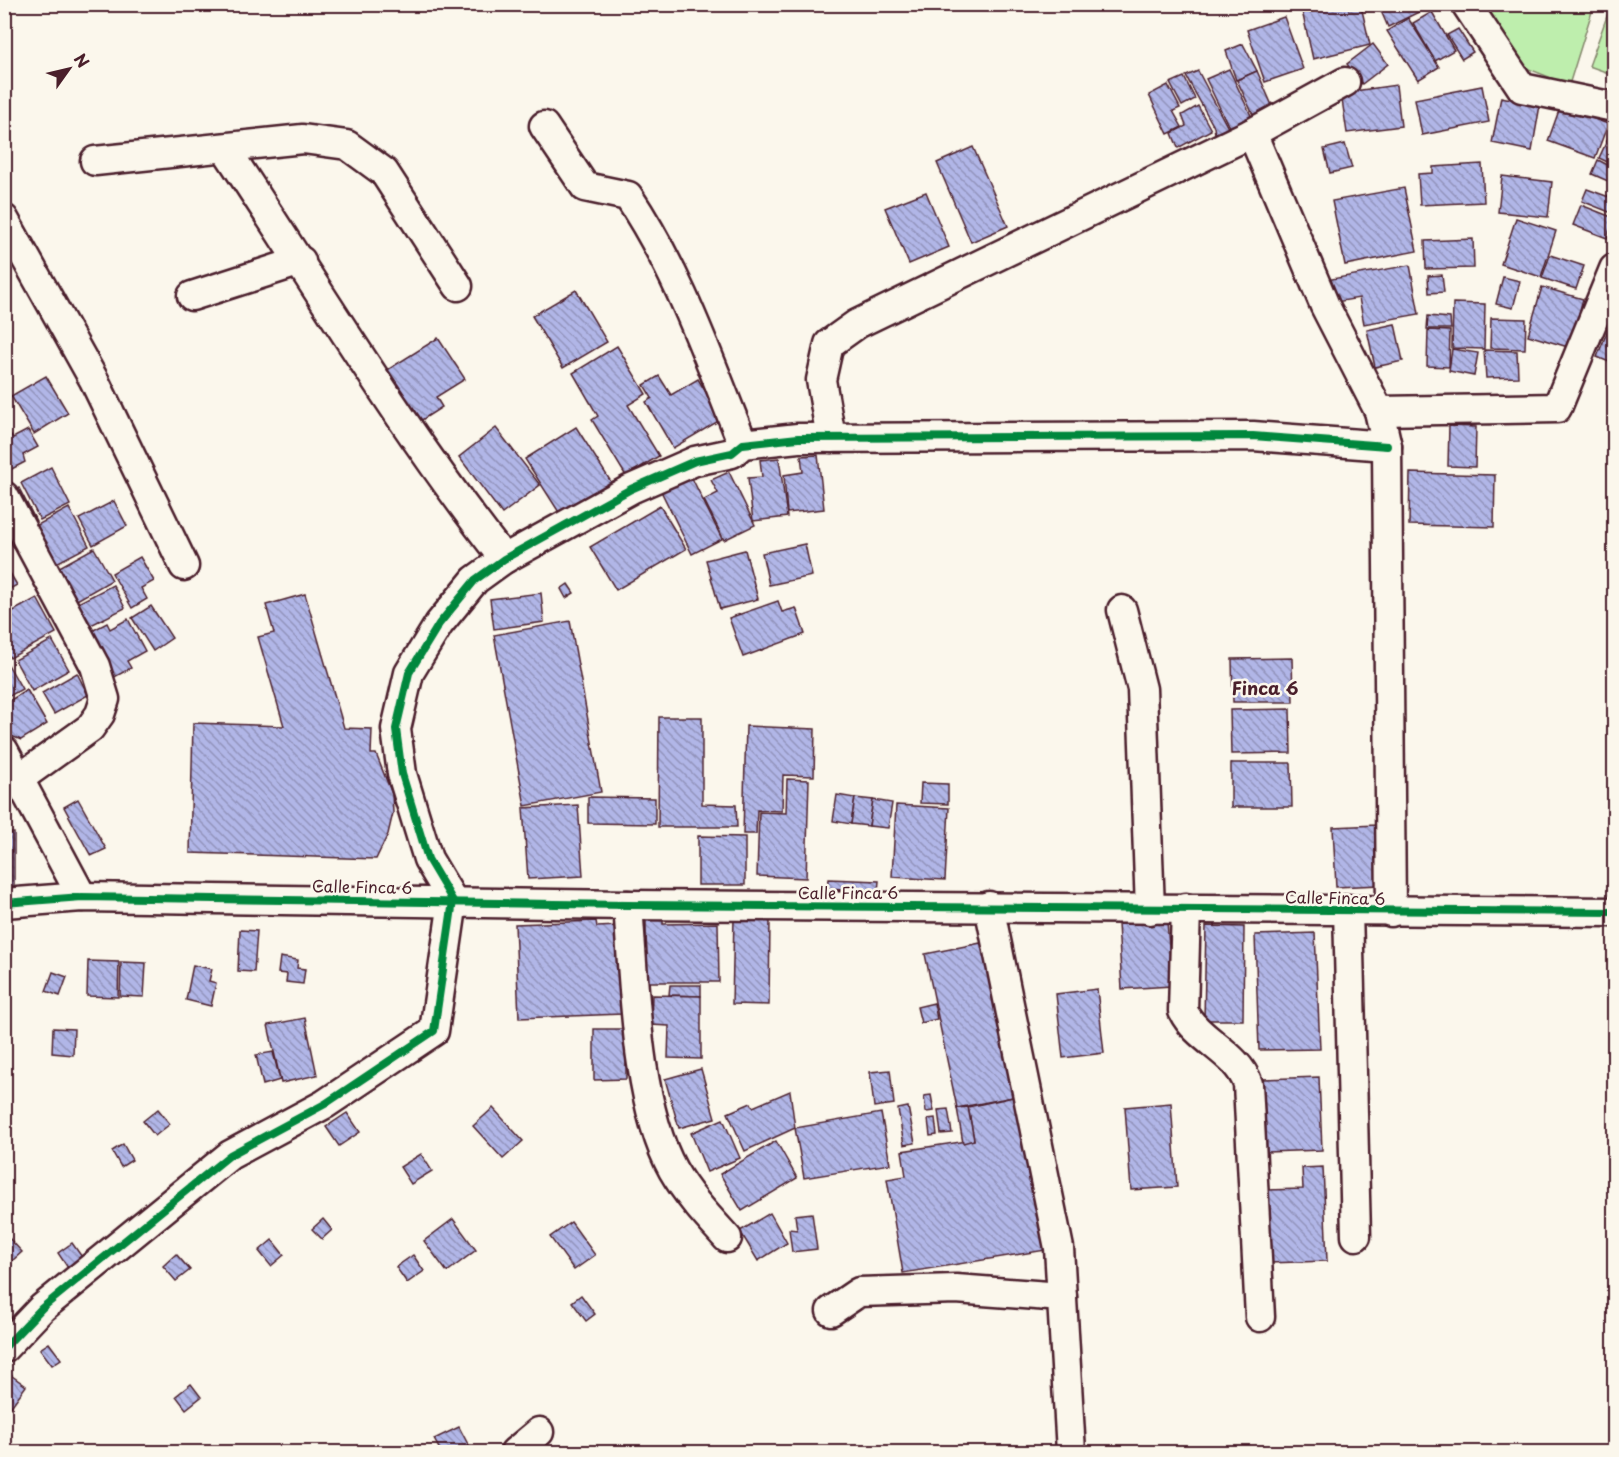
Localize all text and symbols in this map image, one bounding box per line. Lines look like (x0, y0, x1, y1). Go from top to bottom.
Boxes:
north arrow (39, 39, 99, 99)
text: N (69, 48, 96, 72)
district label: Finca 6 (1232, 674, 1299, 701)
street label: Calle Finca 6 (312, 873, 412, 899)
street label: Calle Finca 6 (798, 880, 898, 904)
street label: Calle Finca 6 (1285, 884, 1385, 910)

